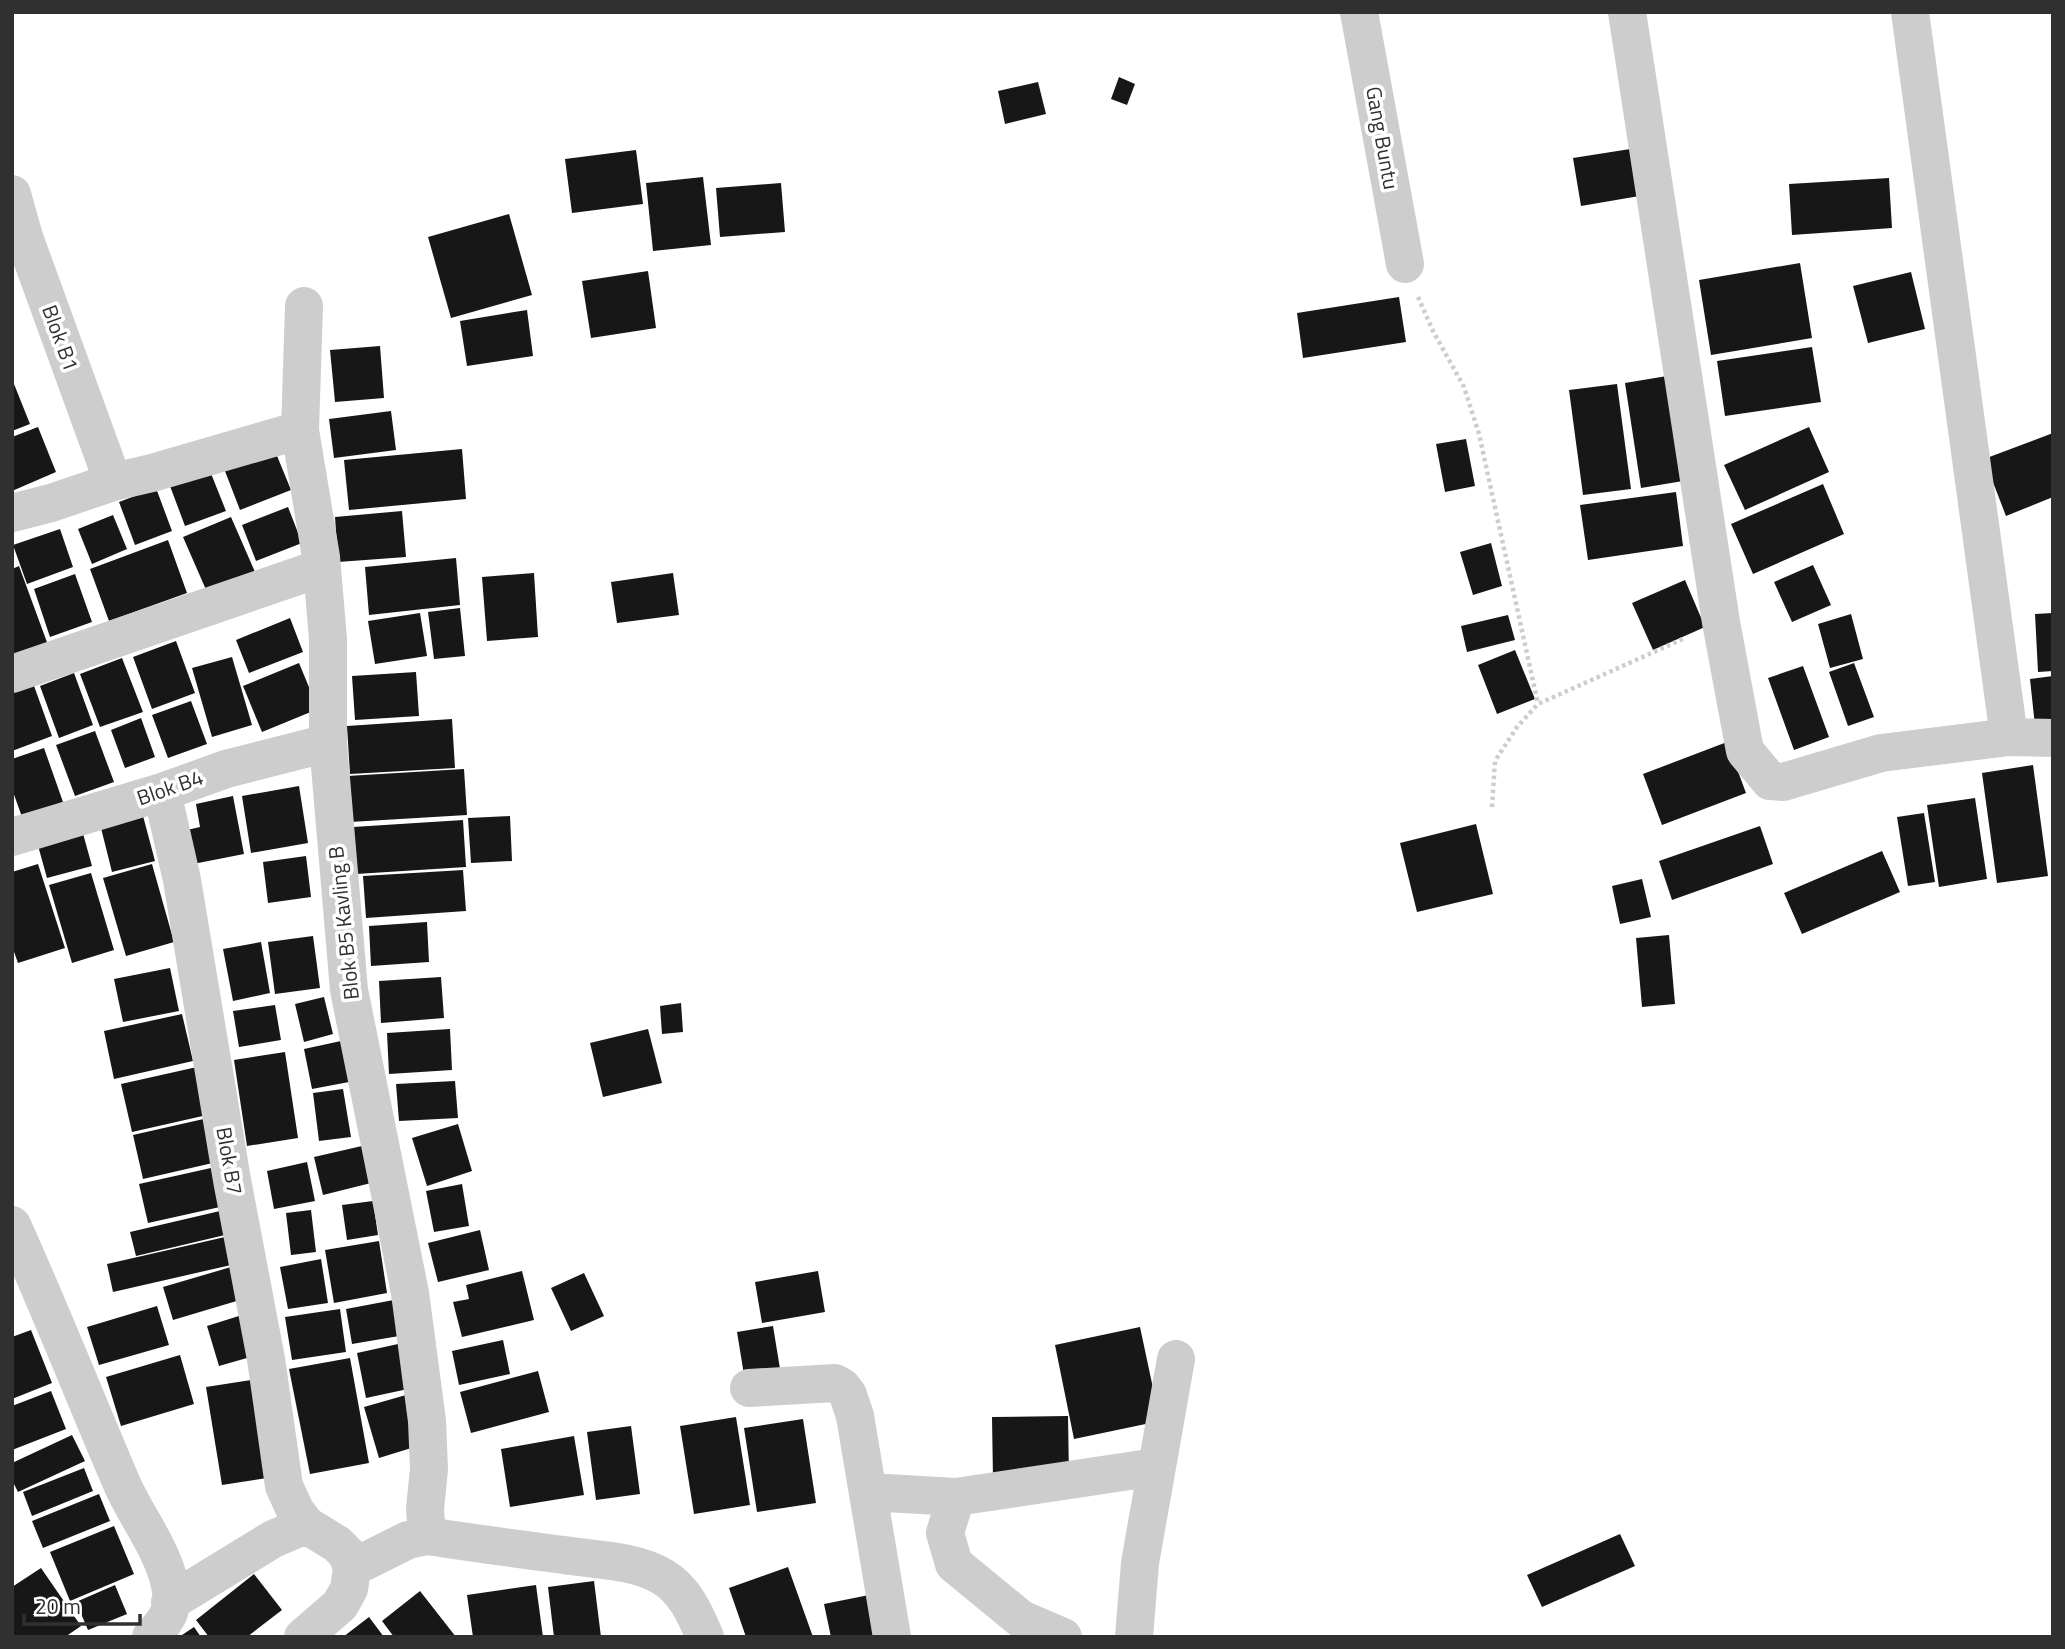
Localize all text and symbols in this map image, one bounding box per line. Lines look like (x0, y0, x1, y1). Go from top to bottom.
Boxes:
street label: Gang Buntu (1358, 84, 1408, 192)
street label: Blok B1 (34, 300, 88, 375)
street label: Blok B4 (132, 761, 207, 813)
street label: Blok B5 Kavling B (319, 845, 367, 1002)
street label: Blok B7 (208, 1124, 252, 1197)
scale bar (24, 1582, 140, 1626)
text: 20 m (35, 1590, 81, 1622)

